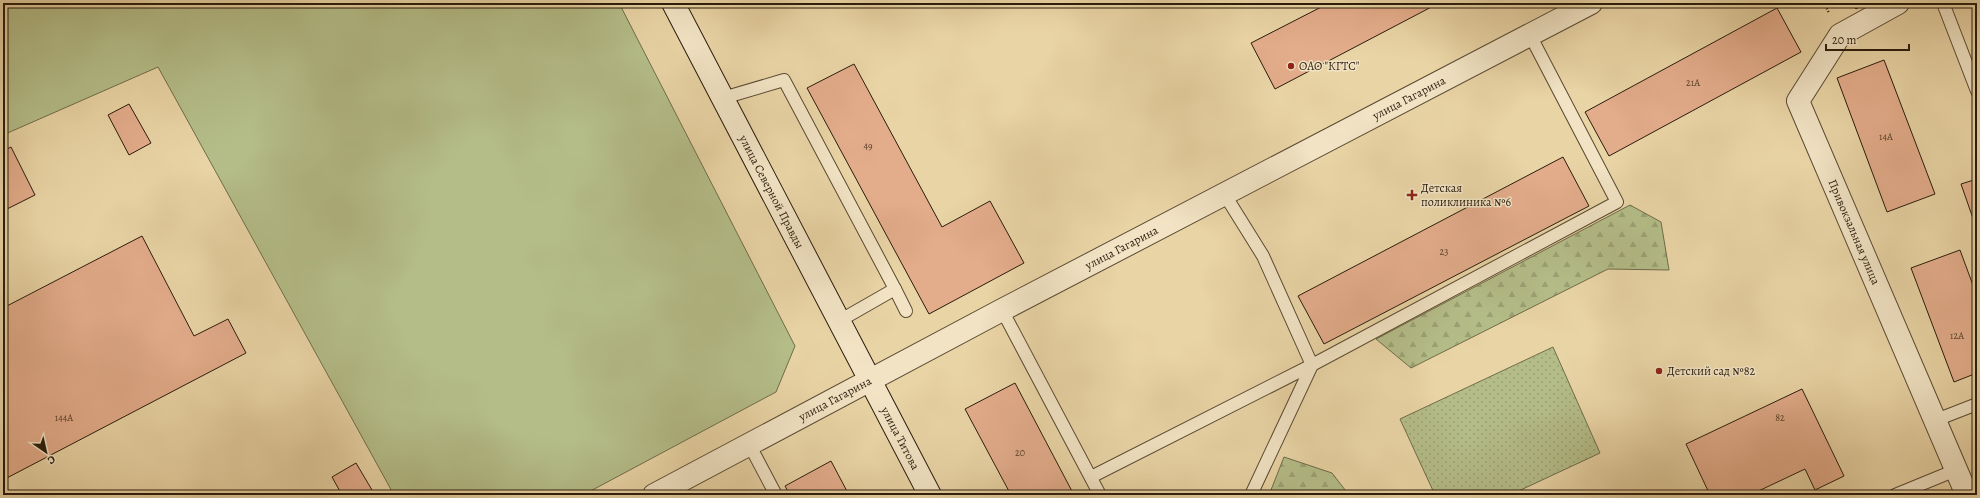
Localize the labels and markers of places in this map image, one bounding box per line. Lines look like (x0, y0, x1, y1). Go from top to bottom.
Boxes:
place label: ОАО "КГТС" (1299, 58, 1360, 74)
marker: ОАО "КГТС" (1286, 61, 1296, 71)
place label: Детская поликлиника №6 (1421, 180, 1511, 210)
marker: Детская поликлиника №6 (1406, 189, 1418, 201)
place label: Детский сад №82 (1667, 363, 1755, 379)
marker: Детский сад №82 (1654, 366, 1664, 376)

